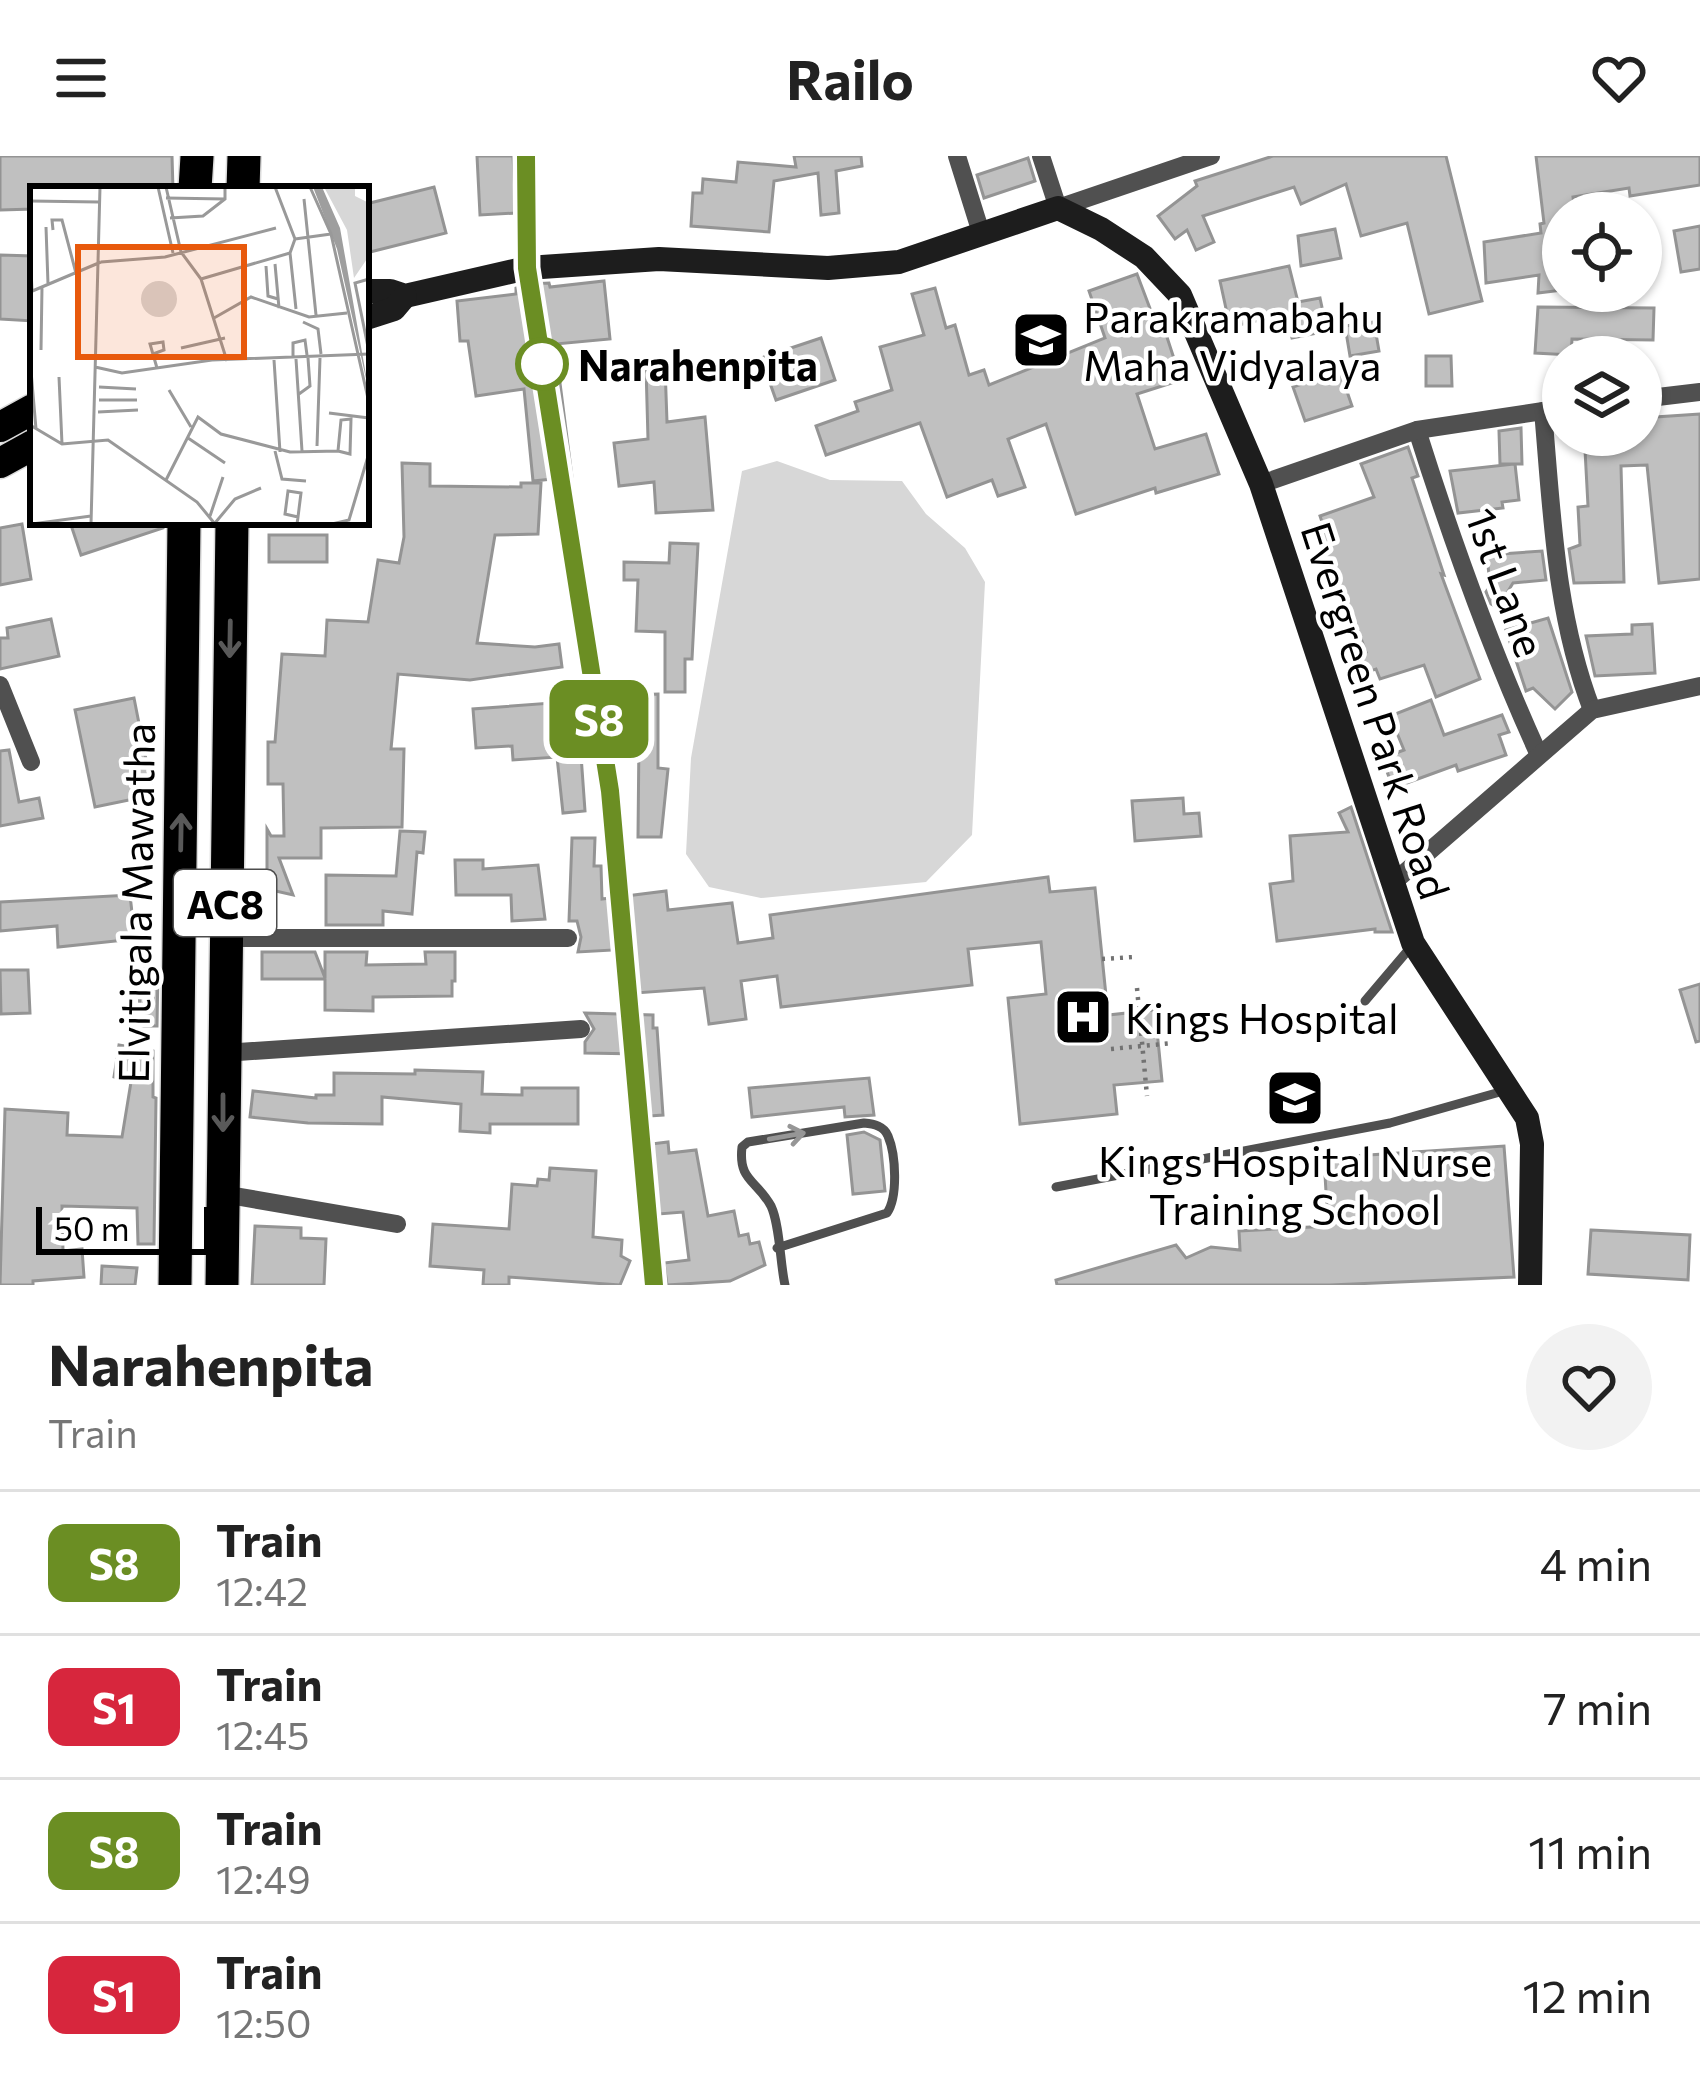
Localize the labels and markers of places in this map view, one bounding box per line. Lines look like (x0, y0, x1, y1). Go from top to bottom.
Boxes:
place label: Parakramabahu Maha Vidyalaya (1083, 290, 1384, 390)
school or university icon: Parakramabahu Maha Vidyalaya (1010, 309, 1072, 371)
place label: Narahenpita (578, 338, 818, 390)
marker: Narahenpita (517, 339, 567, 389)
hospital icon: Kings Hospital (1052, 986, 1114, 1048)
place label: Kings Hospital (1125, 991, 1399, 1043)
school or university icon: Kings Hospital Nurse Training School (1264, 1067, 1326, 1129)
place label: Kings Hospital Nurse Training School (1098, 1134, 1492, 1234)

